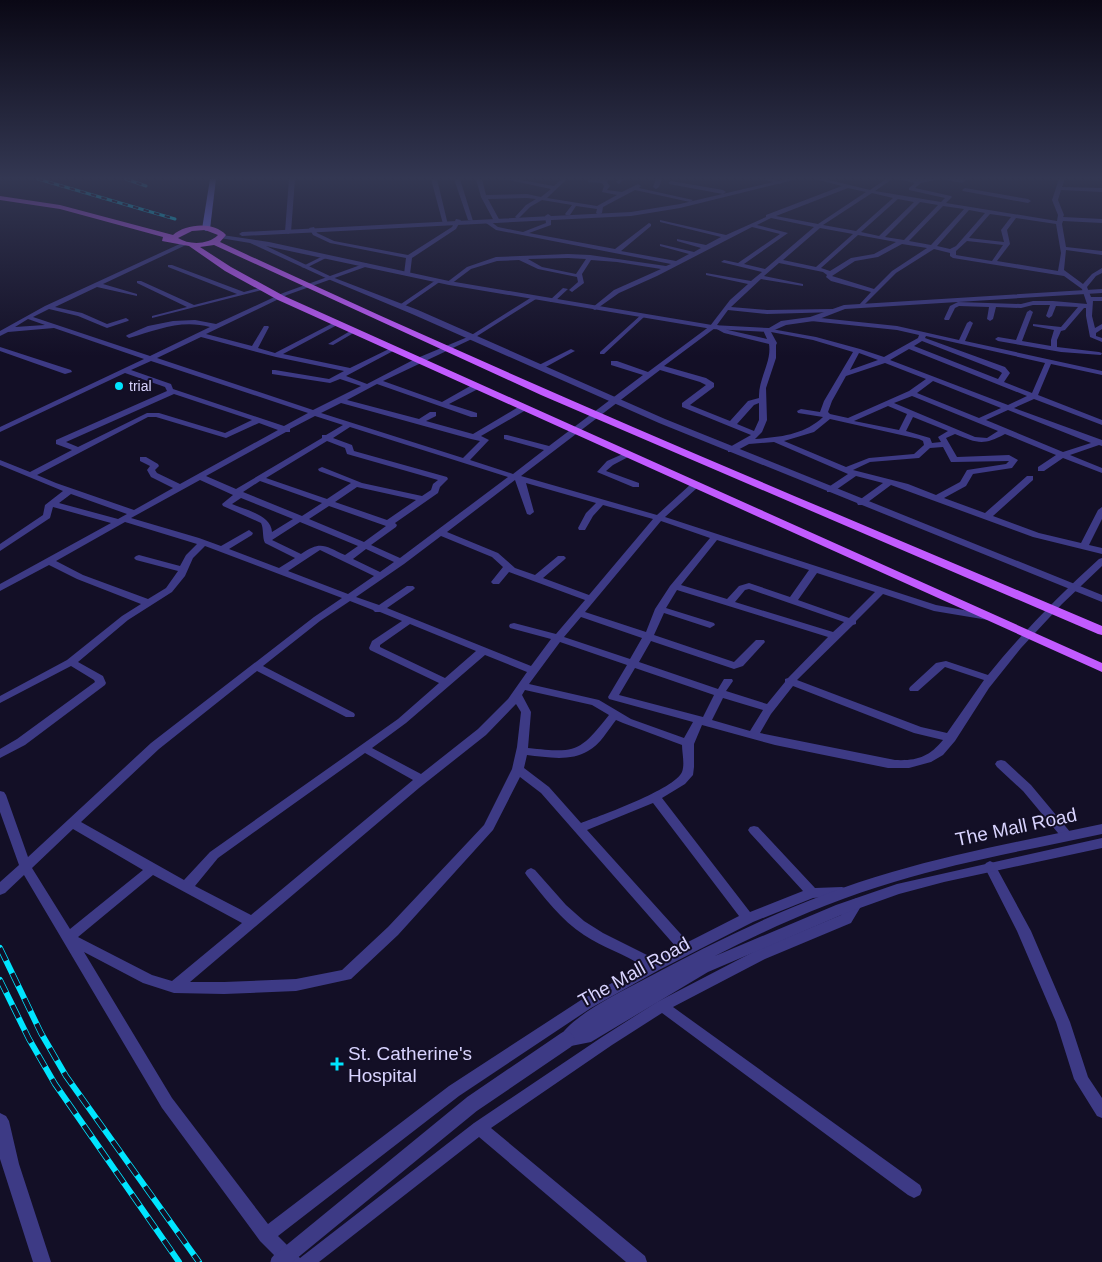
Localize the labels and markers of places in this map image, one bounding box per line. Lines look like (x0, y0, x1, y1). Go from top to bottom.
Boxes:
place label: trial (129, 378, 152, 394)
marker: trial (113, 380, 125, 392)
place label: St. Catherine's Hospital (348, 1043, 472, 1086)
marker: St. Catherine's Hospital (330, 1057, 344, 1071)

